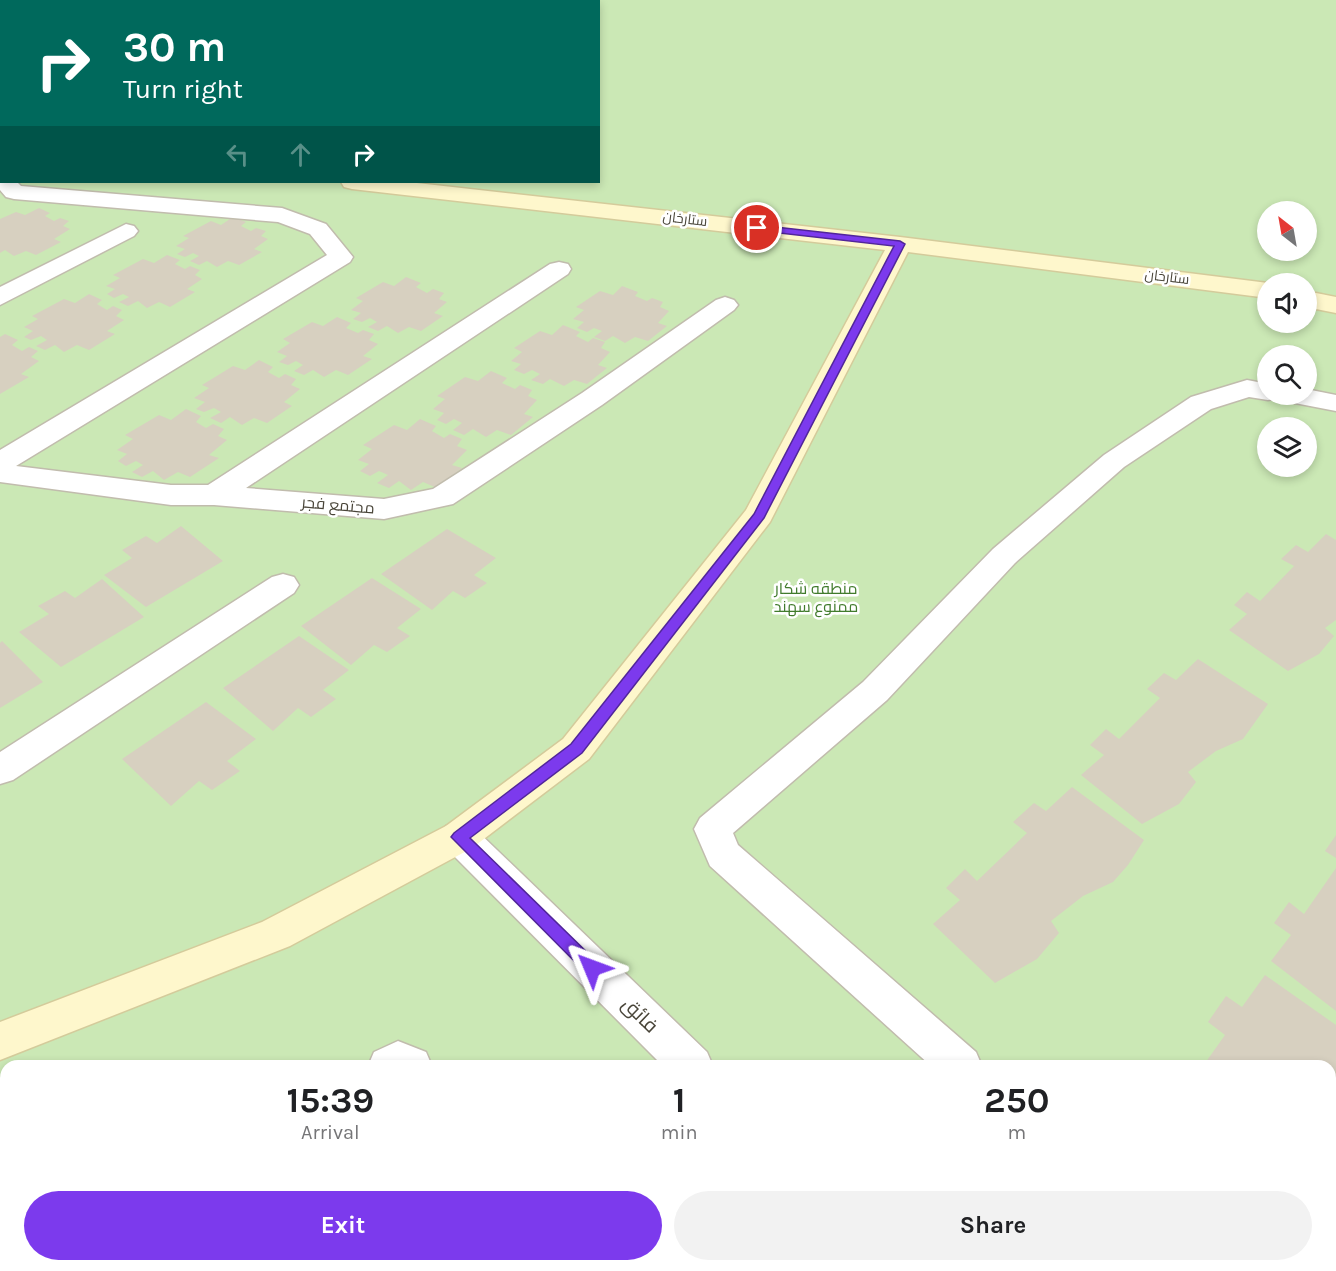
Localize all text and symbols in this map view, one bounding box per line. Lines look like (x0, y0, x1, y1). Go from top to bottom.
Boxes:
text: 30 m (123, 22, 226, 72)
icon: right (24, 24, 102, 102)
text: Turn right (123, 73, 243, 105)
icon: left (221, 138, 254, 171)
icon: ahead (284, 138, 317, 171)
icon: right (347, 138, 380, 171)
north arrow (1257, 201, 1317, 261)
map controls (1257, 201, 1317, 477)
pin (731, 202, 782, 253)
street label: ستارخان (662, 208, 708, 230)
icon: arrive (740, 211, 773, 244)
street label: ستارخان (1144, 266, 1190, 288)
button: sound (1257, 273, 1317, 333)
button: search (1257, 345, 1317, 405)
button: layers (1257, 417, 1317, 477)
street label: مجتمع فجر (299, 492, 375, 520)
park label: منطقه شکار ممنوع سهند (774, 579, 858, 618)
position arrow (560, 936, 624, 1000)
street label: فائق (616, 992, 663, 1038)
text: 15:39 (286, 1079, 374, 1121)
text: 1 (673, 1079, 686, 1121)
text: 250 (984, 1079, 1050, 1121)
text: Arrival (301, 1121, 360, 1144)
text: min (661, 1121, 698, 1144)
text: m (1007, 1121, 1026, 1144)
button: Exit (24, 1191, 662, 1260)
button: Share (674, 1191, 1312, 1260)

